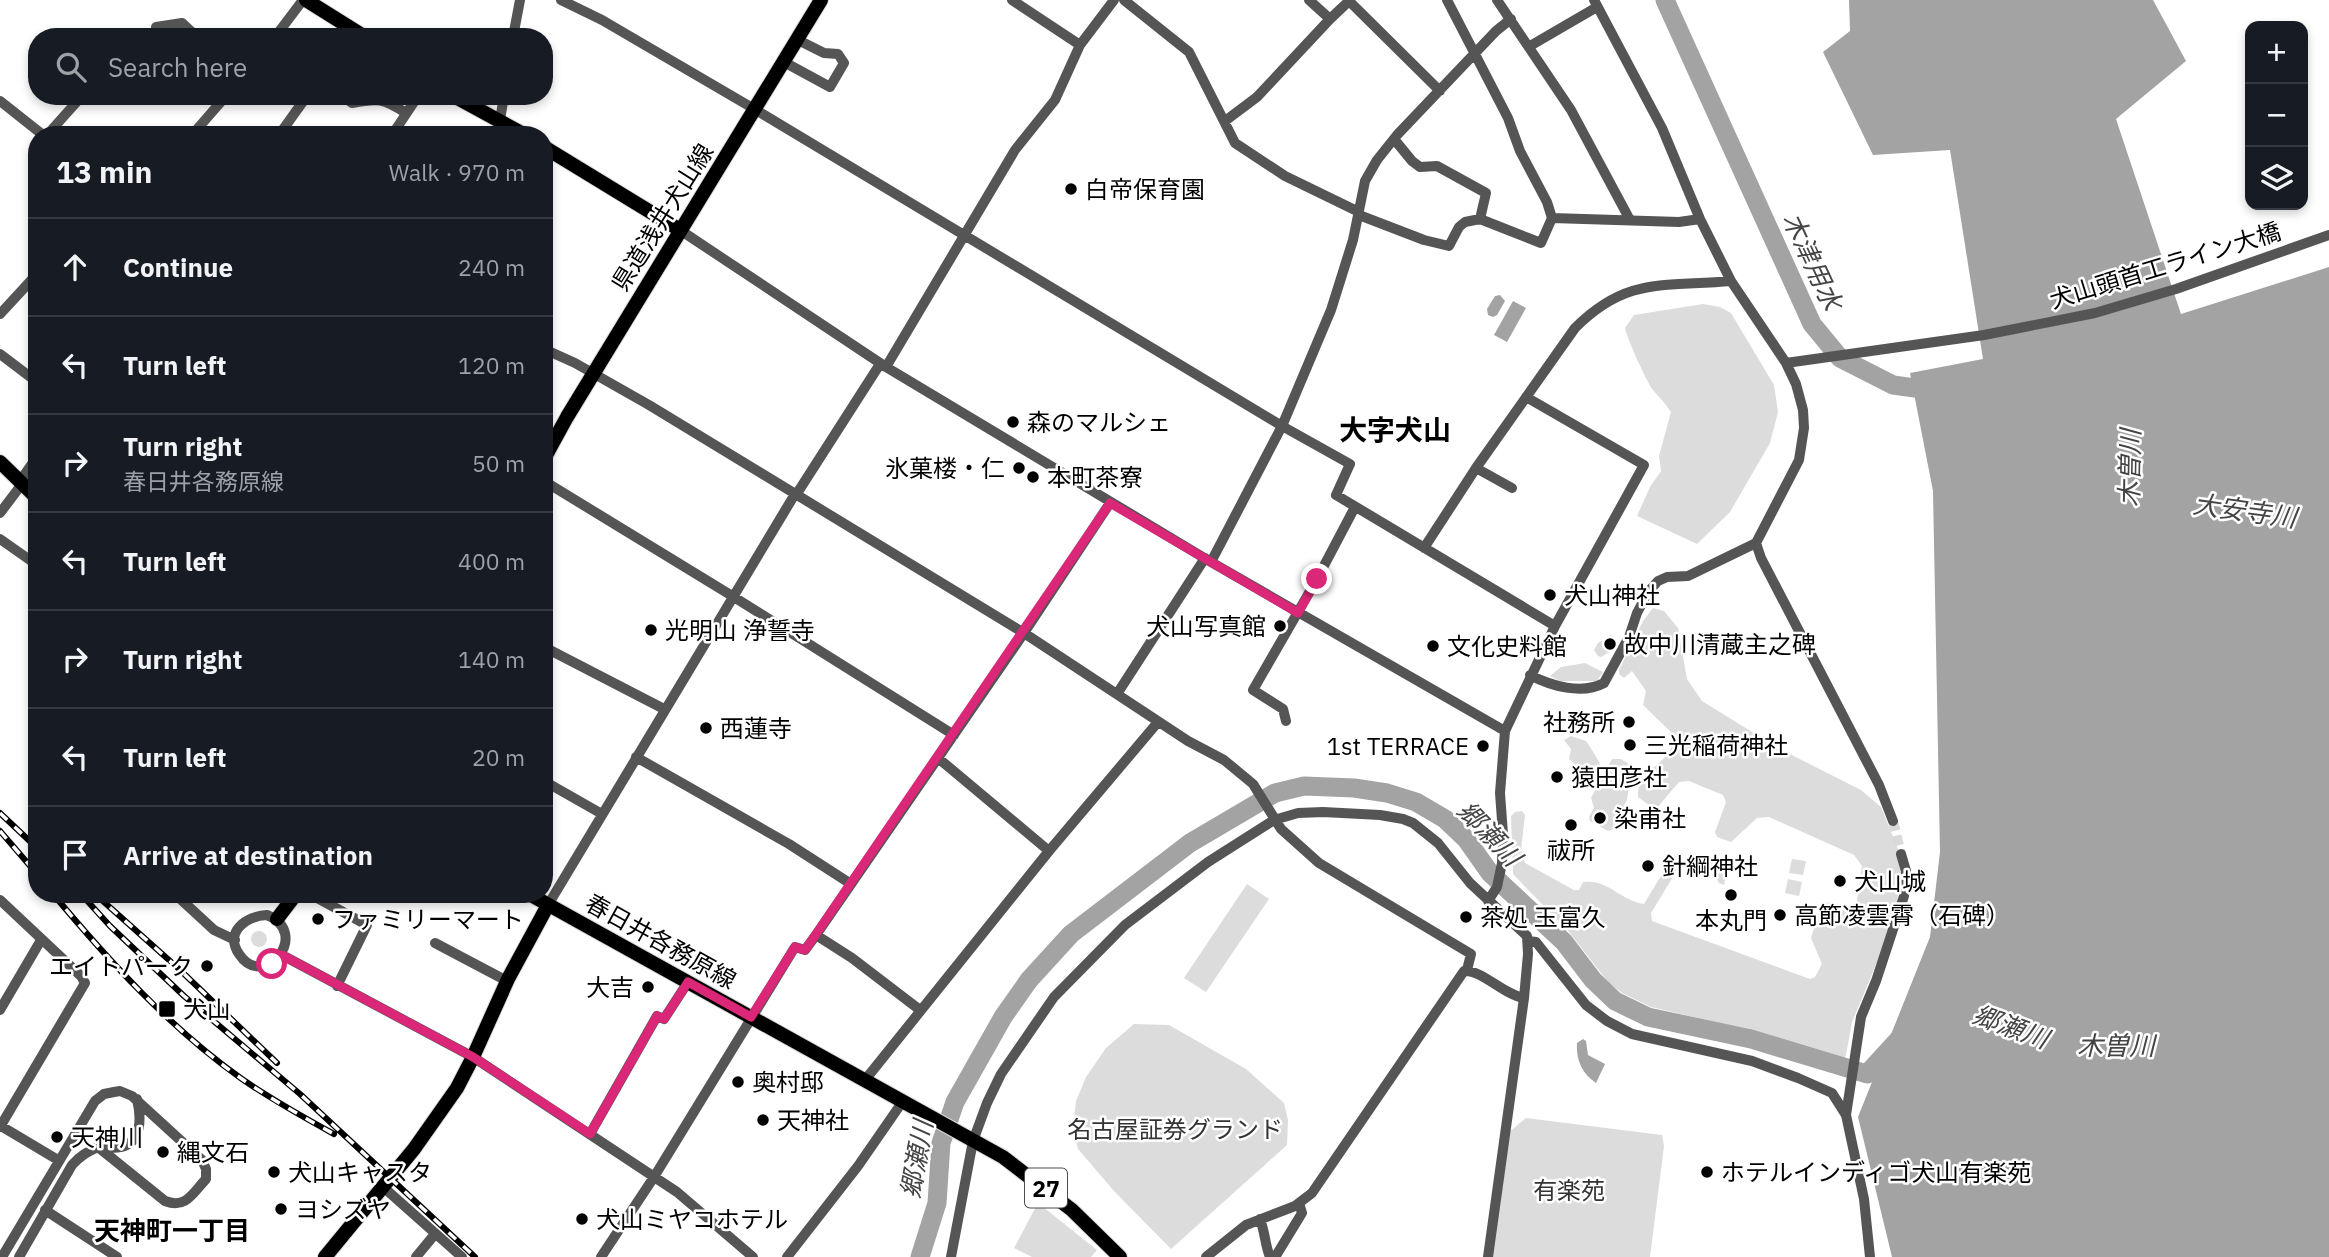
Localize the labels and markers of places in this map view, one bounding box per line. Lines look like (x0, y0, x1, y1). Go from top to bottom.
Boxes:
place label: 白帝保育園 (1085, 173, 1205, 205)
marker: 白帝保育園 (1063, 181, 1079, 197)
place label: 森のマルシェ (1027, 406, 1171, 438)
marker: 森のマルシェ (1005, 414, 1021, 430)
place label: 氷菓楼・仁 (885, 452, 1005, 484)
marker: 氷菓楼・仁 (1011, 460, 1027, 476)
place label: 本町茶寮 (1047, 461, 1143, 493)
marker: 本町茶寮 (1025, 469, 1041, 485)
place label: 犬山神社 (1564, 579, 1660, 611)
marker: 犬山神社 (1542, 587, 1558, 603)
place label: 犬山写真館 (1146, 610, 1266, 642)
place label: 光明山 浄誓寺 (665, 614, 815, 646)
marker: 犬山写真館 (1272, 618, 1288, 634)
marker: 光明山 浄誓寺 (643, 622, 659, 638)
place label: 故中川清蔵主之碑 (1624, 628, 1816, 660)
place label: 文化史料館 (1447, 630, 1567, 662)
marker: 故中川清蔵主之碑 (1602, 636, 1618, 652)
marker: 文化史料館 (1425, 638, 1441, 654)
place label: 社務所 (1543, 706, 1615, 738)
place label: 西蓮寺 (720, 712, 792, 744)
marker: 社務所 (1621, 714, 1637, 730)
marker: 西蓮寺 (698, 720, 714, 736)
place label: 三光稲荷神社 (1644, 729, 1788, 761)
place label: 1st TERRACE (1327, 730, 1469, 762)
marker: 三光稲荷神社 (1622, 737, 1638, 753)
marker: 1st TERRACE (1475, 738, 1491, 754)
place label: 猿田彦社 (1571, 761, 1667, 793)
marker: 猿田彦社 (1549, 769, 1565, 785)
place label: 染甫社 (1614, 802, 1686, 834)
marker: 染甫社 (1592, 810, 1608, 826)
marker: 祓所 (1563, 817, 1579, 833)
place label: 祓所 (1547, 834, 1595, 866)
place label: 針綱神社 (1662, 850, 1758, 882)
marker: 針綱神社 (1640, 858, 1656, 874)
place label: 犬山城 (1854, 865, 1926, 897)
marker: 犬山城 (1832, 873, 1848, 889)
marker: 本丸門 (1723, 887, 1739, 903)
place label: 高節凌雲霄（石碑） (1794, 899, 2010, 931)
place label: 茶処 玉富久 (1480, 901, 1606, 933)
place label: ファミリーマート (332, 903, 524, 935)
place label: 本丸門 (1695, 904, 1767, 936)
marker: 高節凌雲霄（石碑） (1772, 907, 1788, 923)
marker: 茶処 玉富久 (1458, 909, 1474, 925)
marker: ファミリーマート (310, 911, 326, 927)
place label: エイトパーク (49, 950, 193, 982)
marker: エイトパーク (199, 958, 215, 974)
place label: 大吉 (586, 971, 634, 1003)
marker: 大吉 (640, 979, 656, 995)
place label: 犬山 (183, 993, 231, 1025)
marker: 犬山 (157, 999, 177, 1019)
place label: 奥村邸 (752, 1066, 824, 1098)
marker: 奥村邸 (730, 1074, 746, 1090)
place label: 天神社 (777, 1104, 849, 1136)
marker: 天神社 (755, 1112, 771, 1128)
place label: 天神川 (71, 1121, 143, 1153)
marker: 天神川 (49, 1129, 65, 1145)
place label: 縄文石 (177, 1136, 249, 1168)
marker: 縄文石 (155, 1144, 171, 1160)
place label: 犬山キャスタ (288, 1156, 432, 1188)
place label: ホテルインディゴ犬山有楽苑 (1721, 1156, 2031, 1188)
marker: 犬山キャスタ (266, 1164, 282, 1180)
marker: ホテルインディゴ犬山有楽苑 (1699, 1164, 1715, 1180)
place label: ヨシズヤ (295, 1193, 391, 1225)
marker: ヨシズヤ (273, 1201, 289, 1217)
place label: 犬山ミヤコホテル (596, 1203, 788, 1235)
marker: 犬山ミヤコホテル (574, 1211, 590, 1227)

